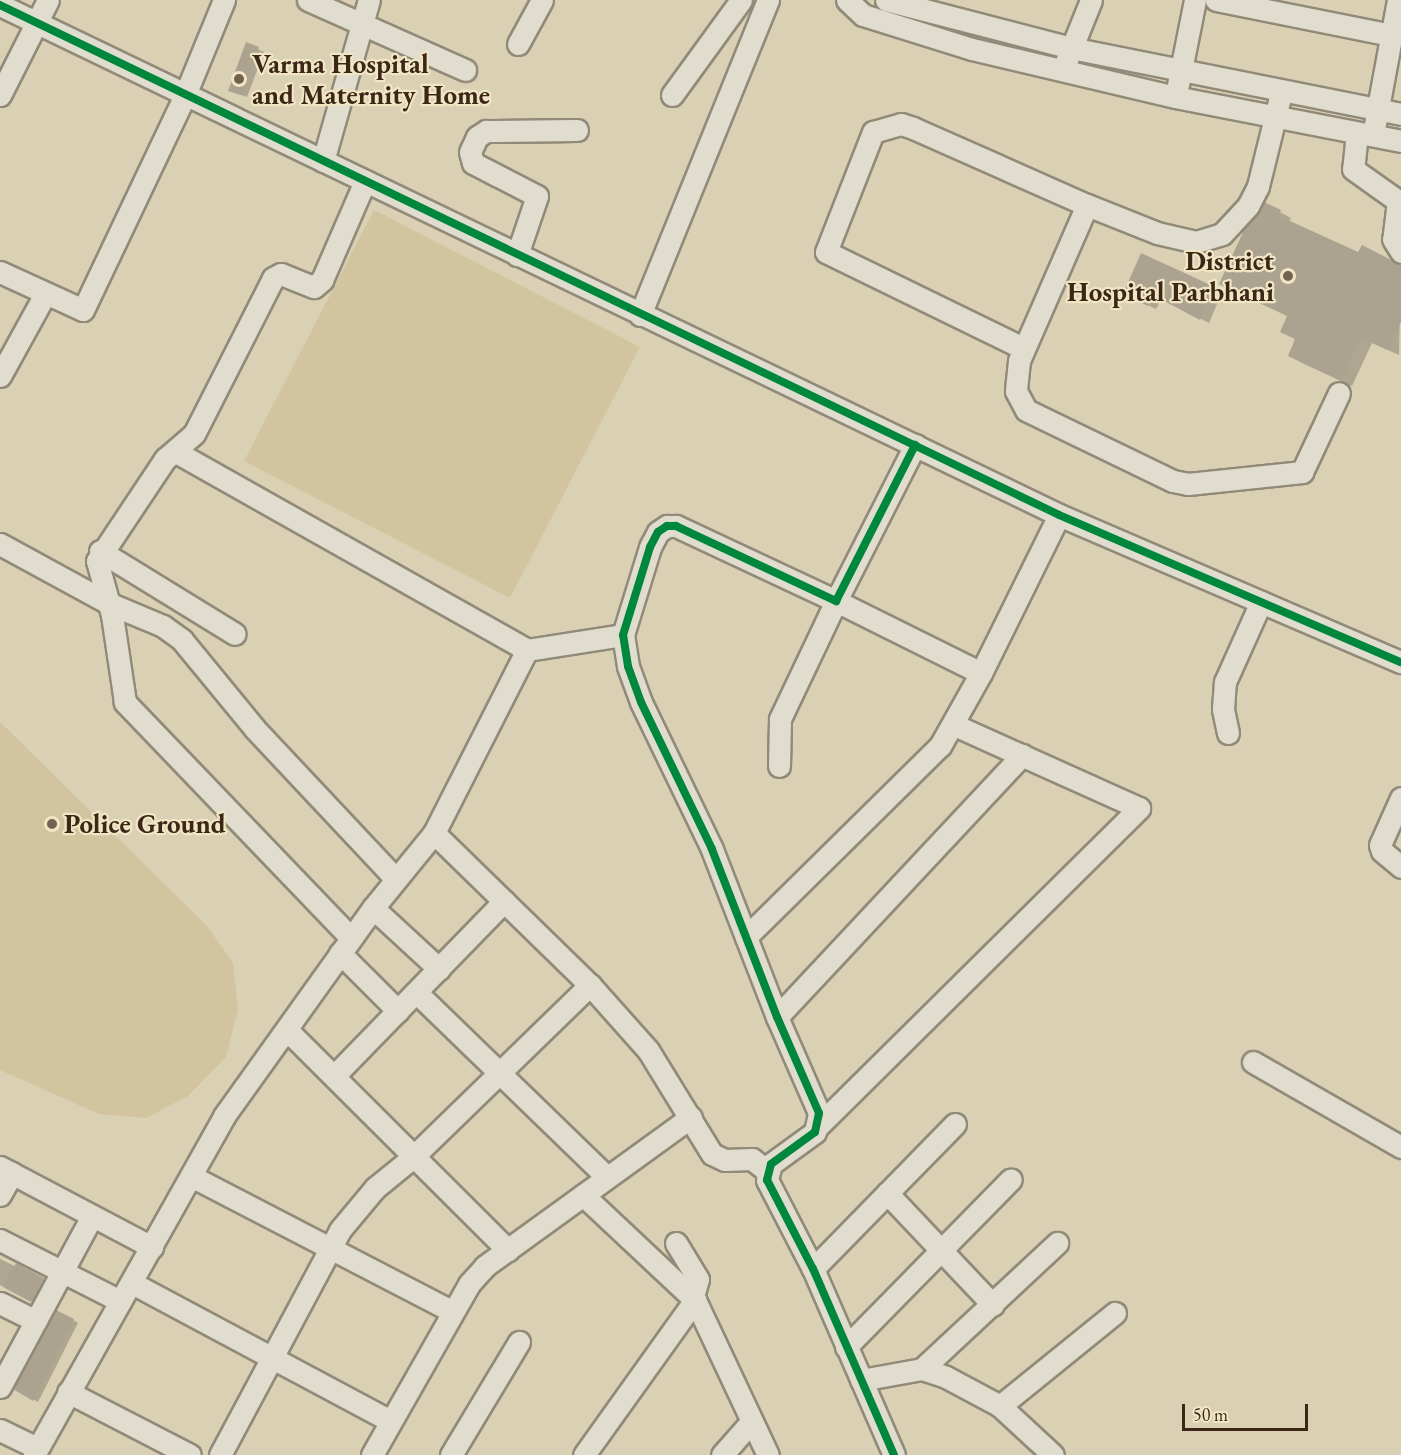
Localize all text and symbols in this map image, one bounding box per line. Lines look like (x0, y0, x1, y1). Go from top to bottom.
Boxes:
place label: Varma Hospital and Maternity Home (252, 47, 490, 110)
marker: Varma Hospital and Maternity Home (230, 70, 248, 88)
place label: District Hospital Parbhani (1067, 244, 1274, 307)
marker: District Hospital Parbhani (1279, 267, 1297, 285)
place label: Police Ground (64, 808, 226, 840)
marker: Police Ground (45, 817, 59, 831)
scale bar (1185, 1392, 1311, 1430)
text: 50 m (1193, 1403, 1228, 1426)

